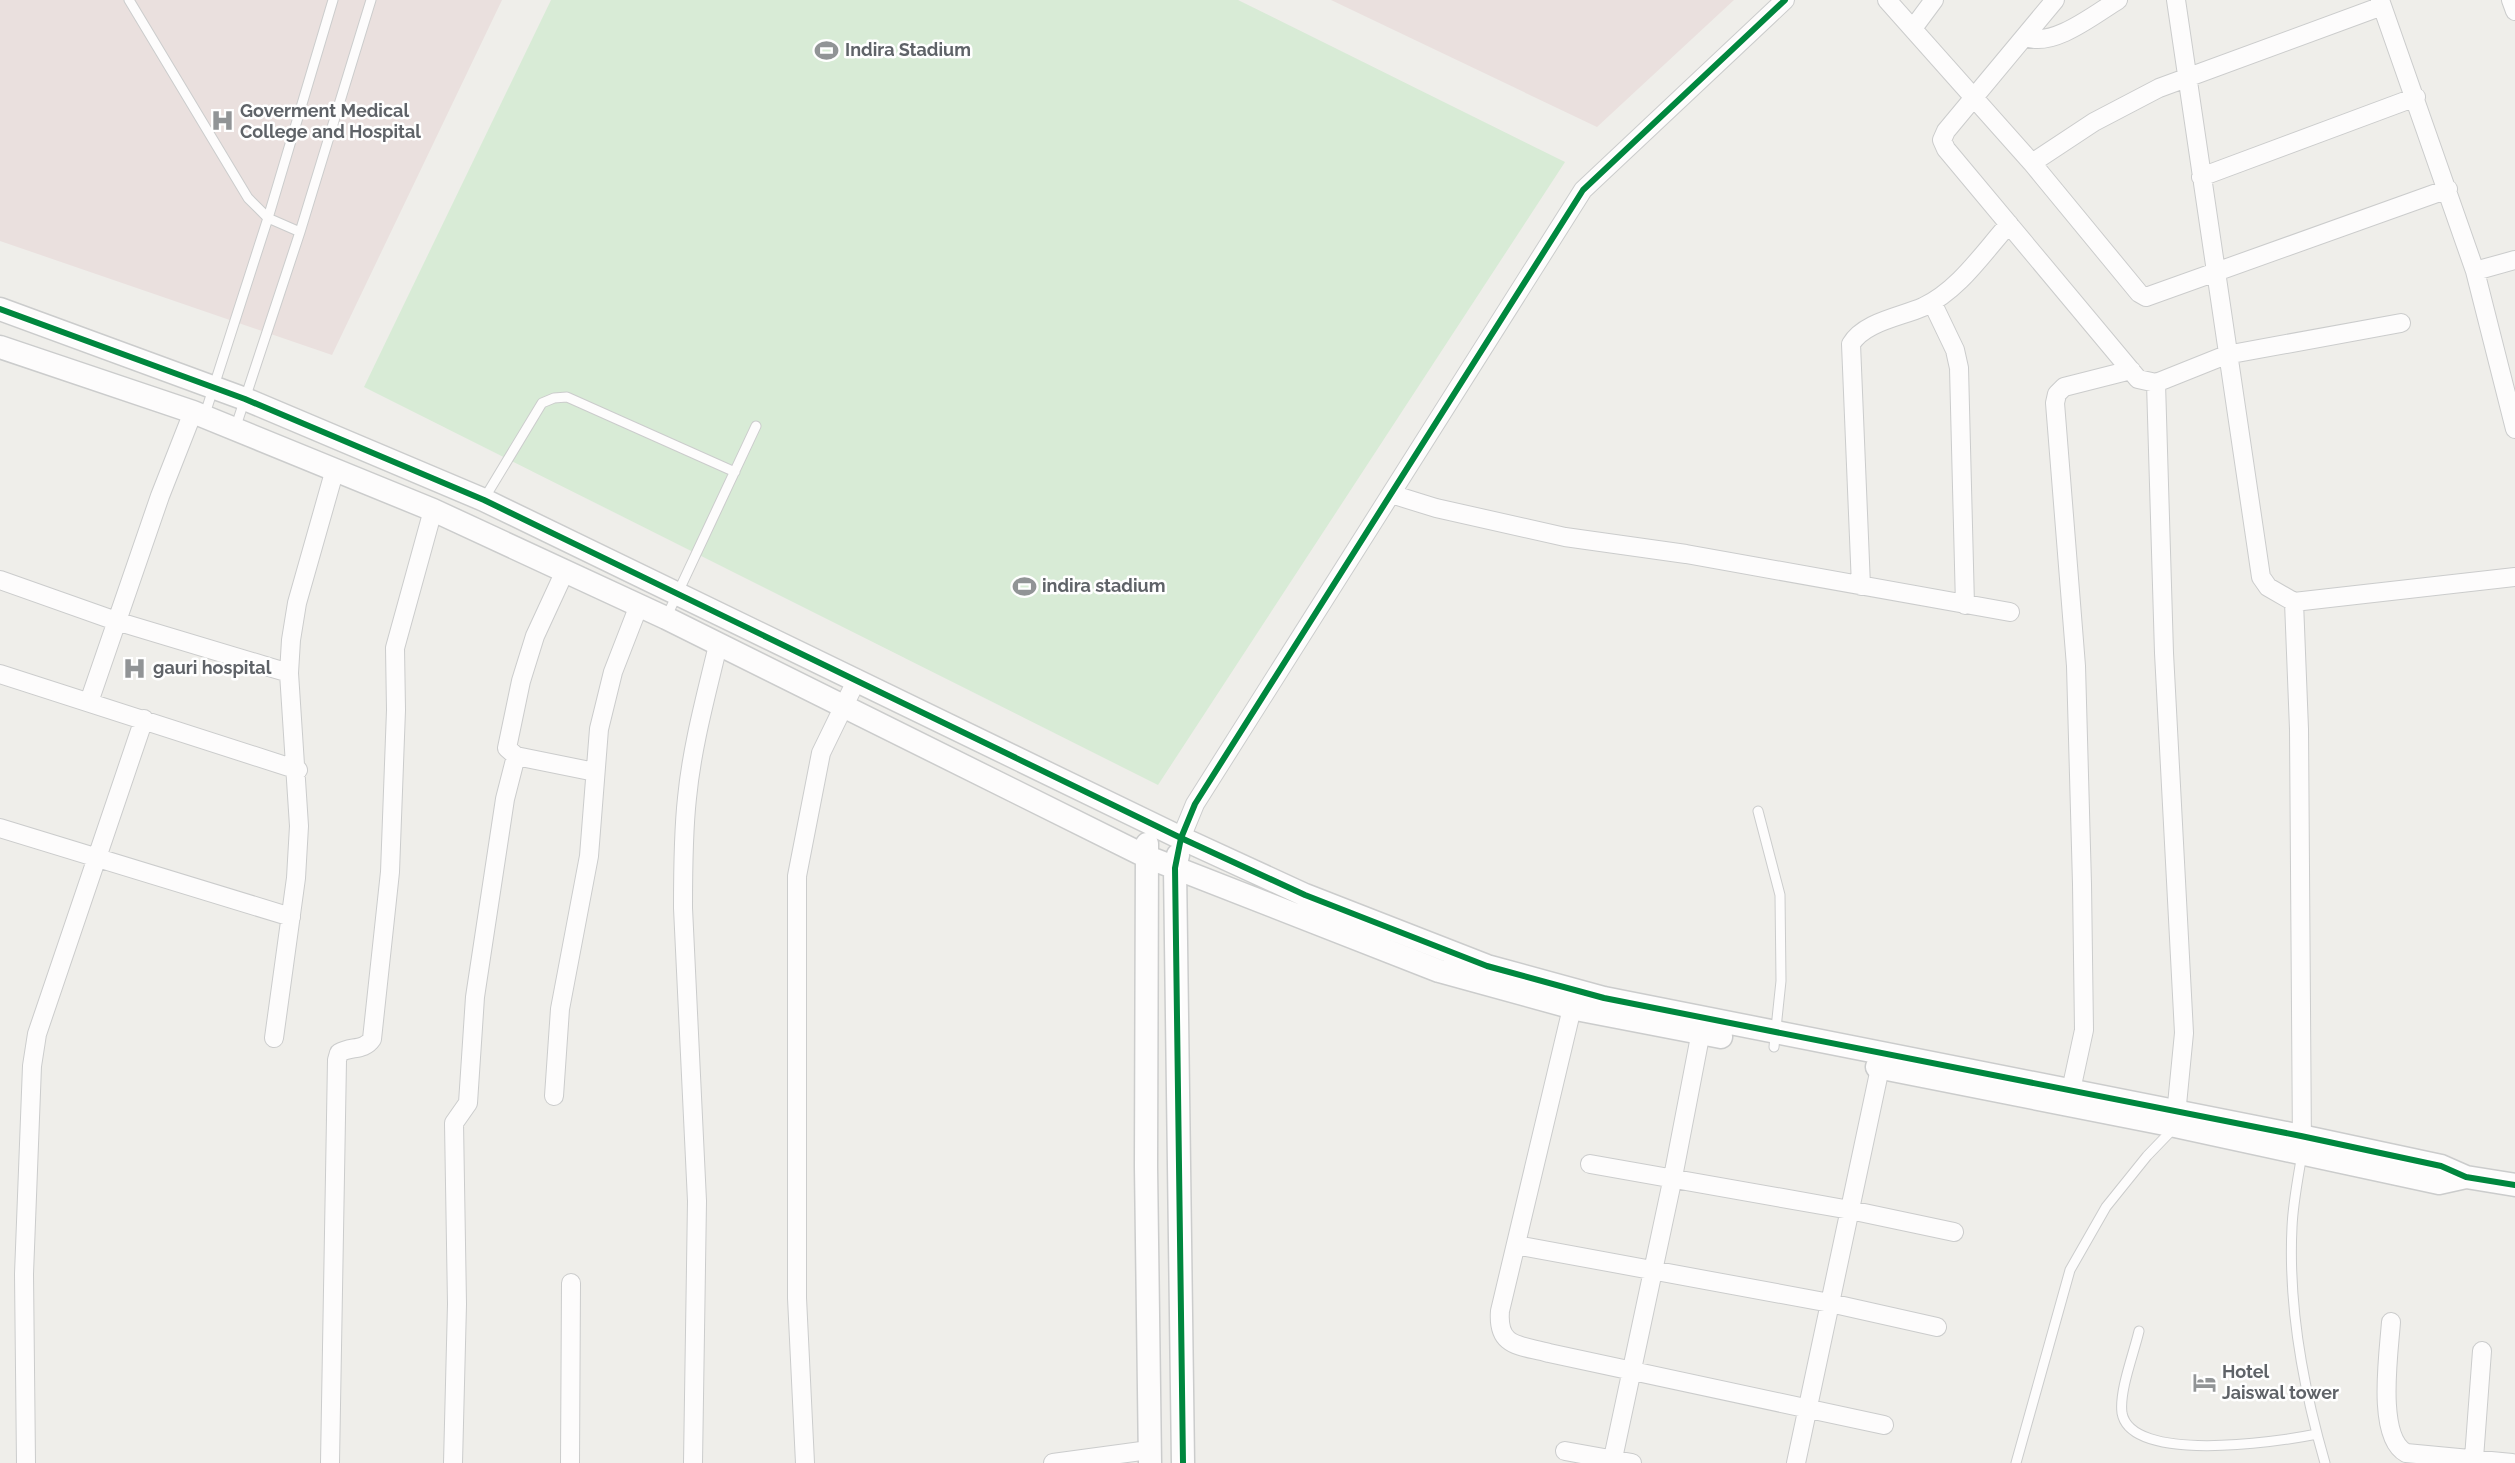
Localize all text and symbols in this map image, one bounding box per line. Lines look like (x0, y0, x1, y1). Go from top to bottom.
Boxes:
sports icon: Indira Stadium (814, 37, 840, 63)
place label: Indira Stadium (845, 39, 971, 60)
place label: Goverment Medical College and Hospital (240, 100, 421, 142)
hospital icon: Goverment Medical College and Hospital (209, 108, 235, 134)
sports icon: indira stadium (1011, 573, 1037, 599)
place label: indira stadium (1042, 575, 1165, 596)
hospital icon: gauri hospital (122, 655, 148, 681)
place label: gauri hospital (153, 657, 272, 678)
place label: Hotel Jaiswal tower (2222, 1361, 2339, 1403)
hotel icon: Hotel Jaiswal tower (2191, 1369, 2217, 1395)

